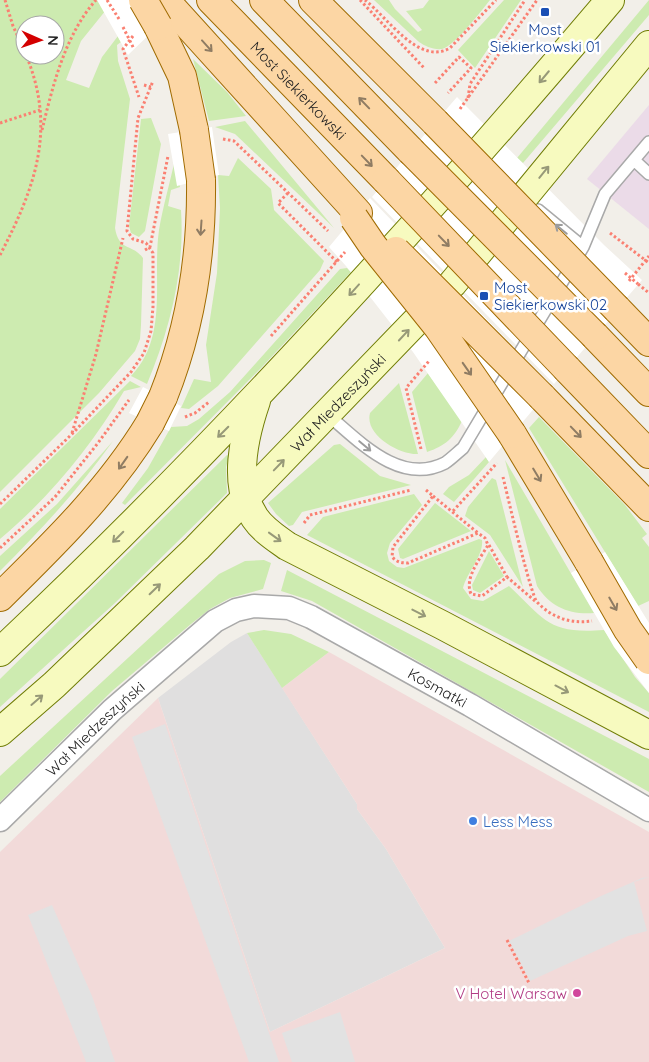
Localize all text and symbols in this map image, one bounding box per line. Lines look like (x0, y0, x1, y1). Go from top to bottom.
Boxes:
marker: Most Siekierkowski 01 (539, 6, 551, 18)
north arrow (15, 15, 65, 65)
place label: Most Siekierkowski 01 (490, 20, 600, 56)
text: N (44, 35, 62, 46)
street label: Most Siekierkowski (247, 37, 351, 143)
one-way arrow (201, 40, 212, 53)
one-way arrow (539, 71, 550, 84)
one-way arrow (359, 98, 371, 110)
one-way arrow (361, 154, 373, 167)
one-way arrow (539, 166, 550, 179)
one-way arrow (196, 220, 205, 236)
one-way arrow (555, 223, 568, 234)
one-way arrow (438, 234, 450, 247)
place label: Most Siekierkowski 02 (494, 278, 607, 314)
one-way arrow (348, 283, 360, 296)
marker: Most Siekierkowski 02 (478, 290, 490, 302)
one-way arrow (398, 329, 410, 341)
street label: Wał Miedzeszyński (286, 349, 389, 456)
one-way arrow (462, 362, 472, 376)
one-way arrow (217, 425, 229, 438)
one-way arrow (570, 426, 583, 438)
one-way arrow (359, 441, 372, 452)
one-way arrow (118, 456, 128, 470)
one-way arrow (273, 459, 285, 471)
one-way arrow (532, 468, 542, 482)
one-way arrow (112, 531, 124, 543)
one-way arrow (268, 532, 282, 542)
one-way arrow (148, 583, 161, 595)
one-way arrow (609, 597, 619, 611)
one-way arrow (411, 609, 426, 618)
street label: Kosmatki (405, 663, 471, 711)
street label: Wał Miedzeszyński (41, 677, 148, 780)
one-way arrow (555, 684, 570, 694)
one-way arrow (30, 695, 43, 706)
place label: Less Mess (483, 812, 553, 831)
marker: Less Mess (467, 815, 479, 827)
place label: V Hotel Warsaw (455, 984, 567, 1003)
marker: V Hotel Warsaw (571, 987, 583, 999)

